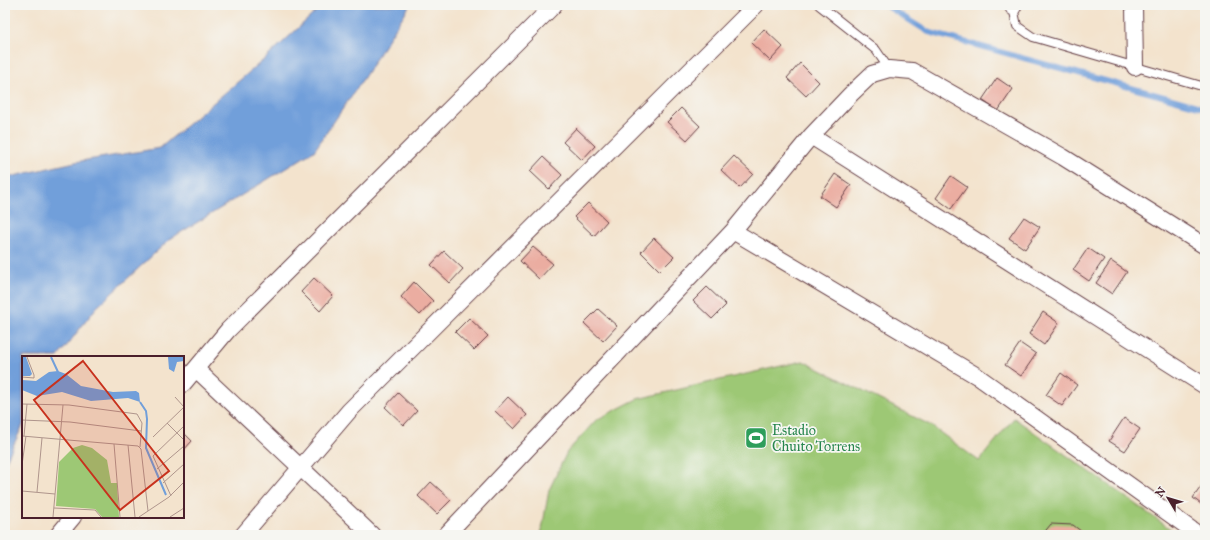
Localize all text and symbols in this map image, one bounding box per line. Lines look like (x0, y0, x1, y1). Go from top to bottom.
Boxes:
inset map (22, 356, 184, 518)
place label: Estadio Chuito Torrens (772, 422, 860, 455)
sports icon: Estadio Chuito Torrens (743, 425, 769, 451)
north arrow (1148, 478, 1188, 518)
text: N (1153, 484, 1169, 500)

